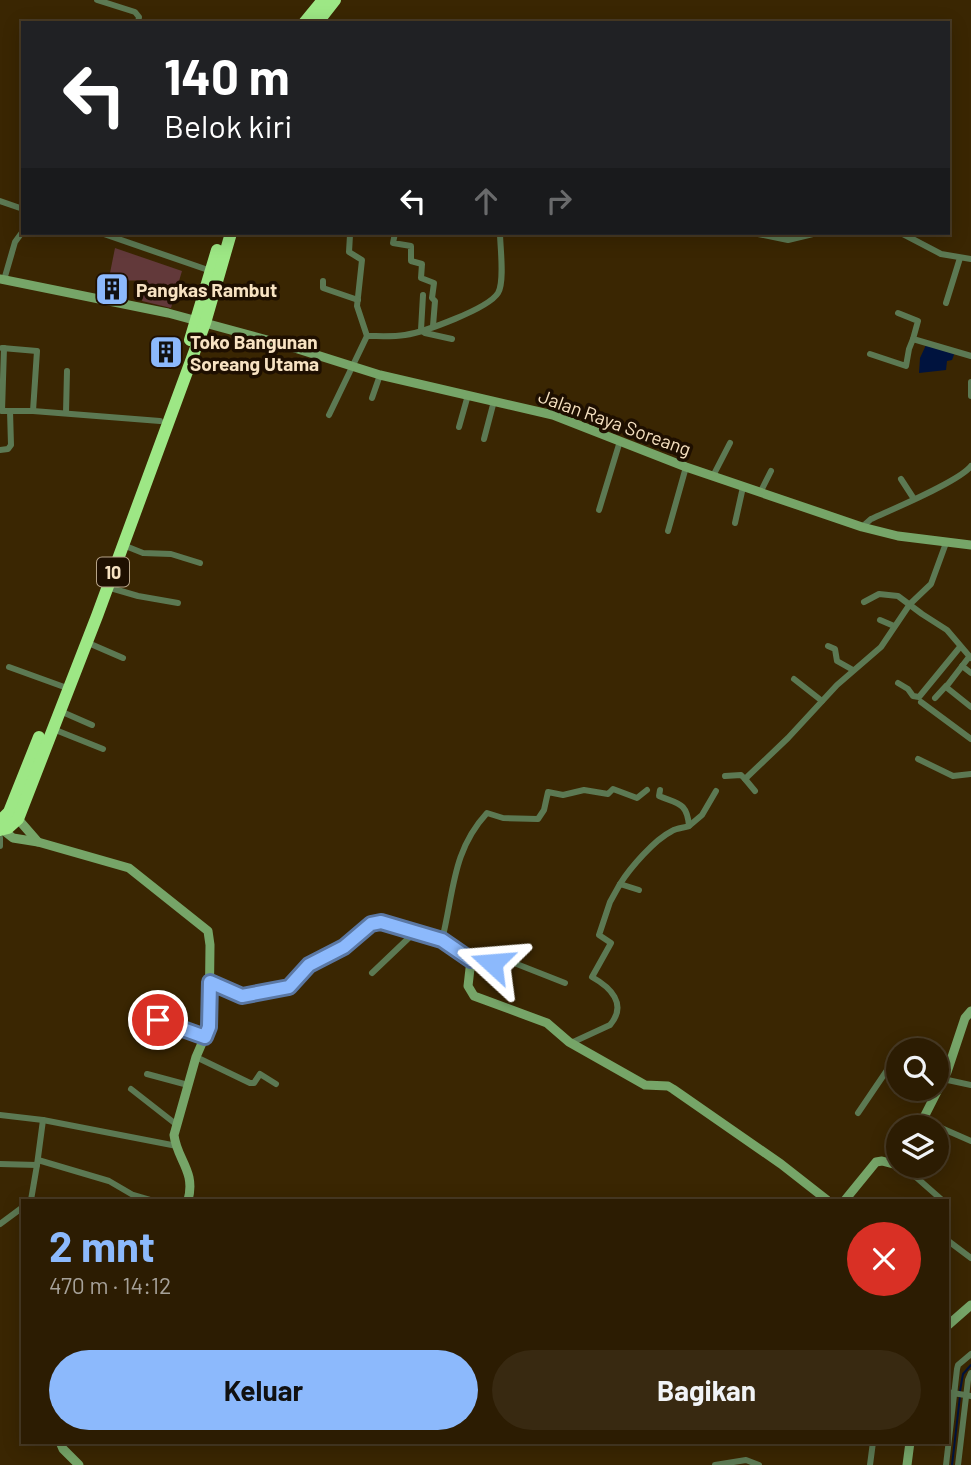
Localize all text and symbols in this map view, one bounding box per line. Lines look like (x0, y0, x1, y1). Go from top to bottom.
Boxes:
text: 140 m (164, 46, 290, 105)
icon: left (49, 49, 140, 140)
text: Belok kiri (164, 106, 292, 144)
icon: left (394, 182, 432, 220)
icon: ahead (467, 182, 505, 220)
icon: right (540, 182, 578, 220)
building icon: Pangkas Rambut (93, 270, 131, 308)
place label: Pangkas Rambut (136, 278, 277, 301)
place label: Toko Bangunan Soreang Utama (190, 330, 319, 375)
building icon: Toko Bangunan Soreang Utama (147, 333, 185, 371)
street label: Jalan Raya Soreang (536, 384, 694, 460)
road number: 10 (97, 558, 129, 586)
position arrow (455, 926, 529, 1000)
pin (128, 990, 188, 1050)
icon: arrive (139, 1001, 177, 1039)
map controls (886, 1038, 949, 1178)
button: search (886, 1038, 949, 1101)
button: layers (886, 1115, 949, 1178)
text: 2 mnt (49, 1220, 155, 1270)
button: close (847, 1222, 921, 1296)
text: 470 m · 14:12 (49, 1271, 171, 1299)
button: Keluar (49, 1350, 478, 1430)
button: Bagikan (492, 1350, 921, 1430)

